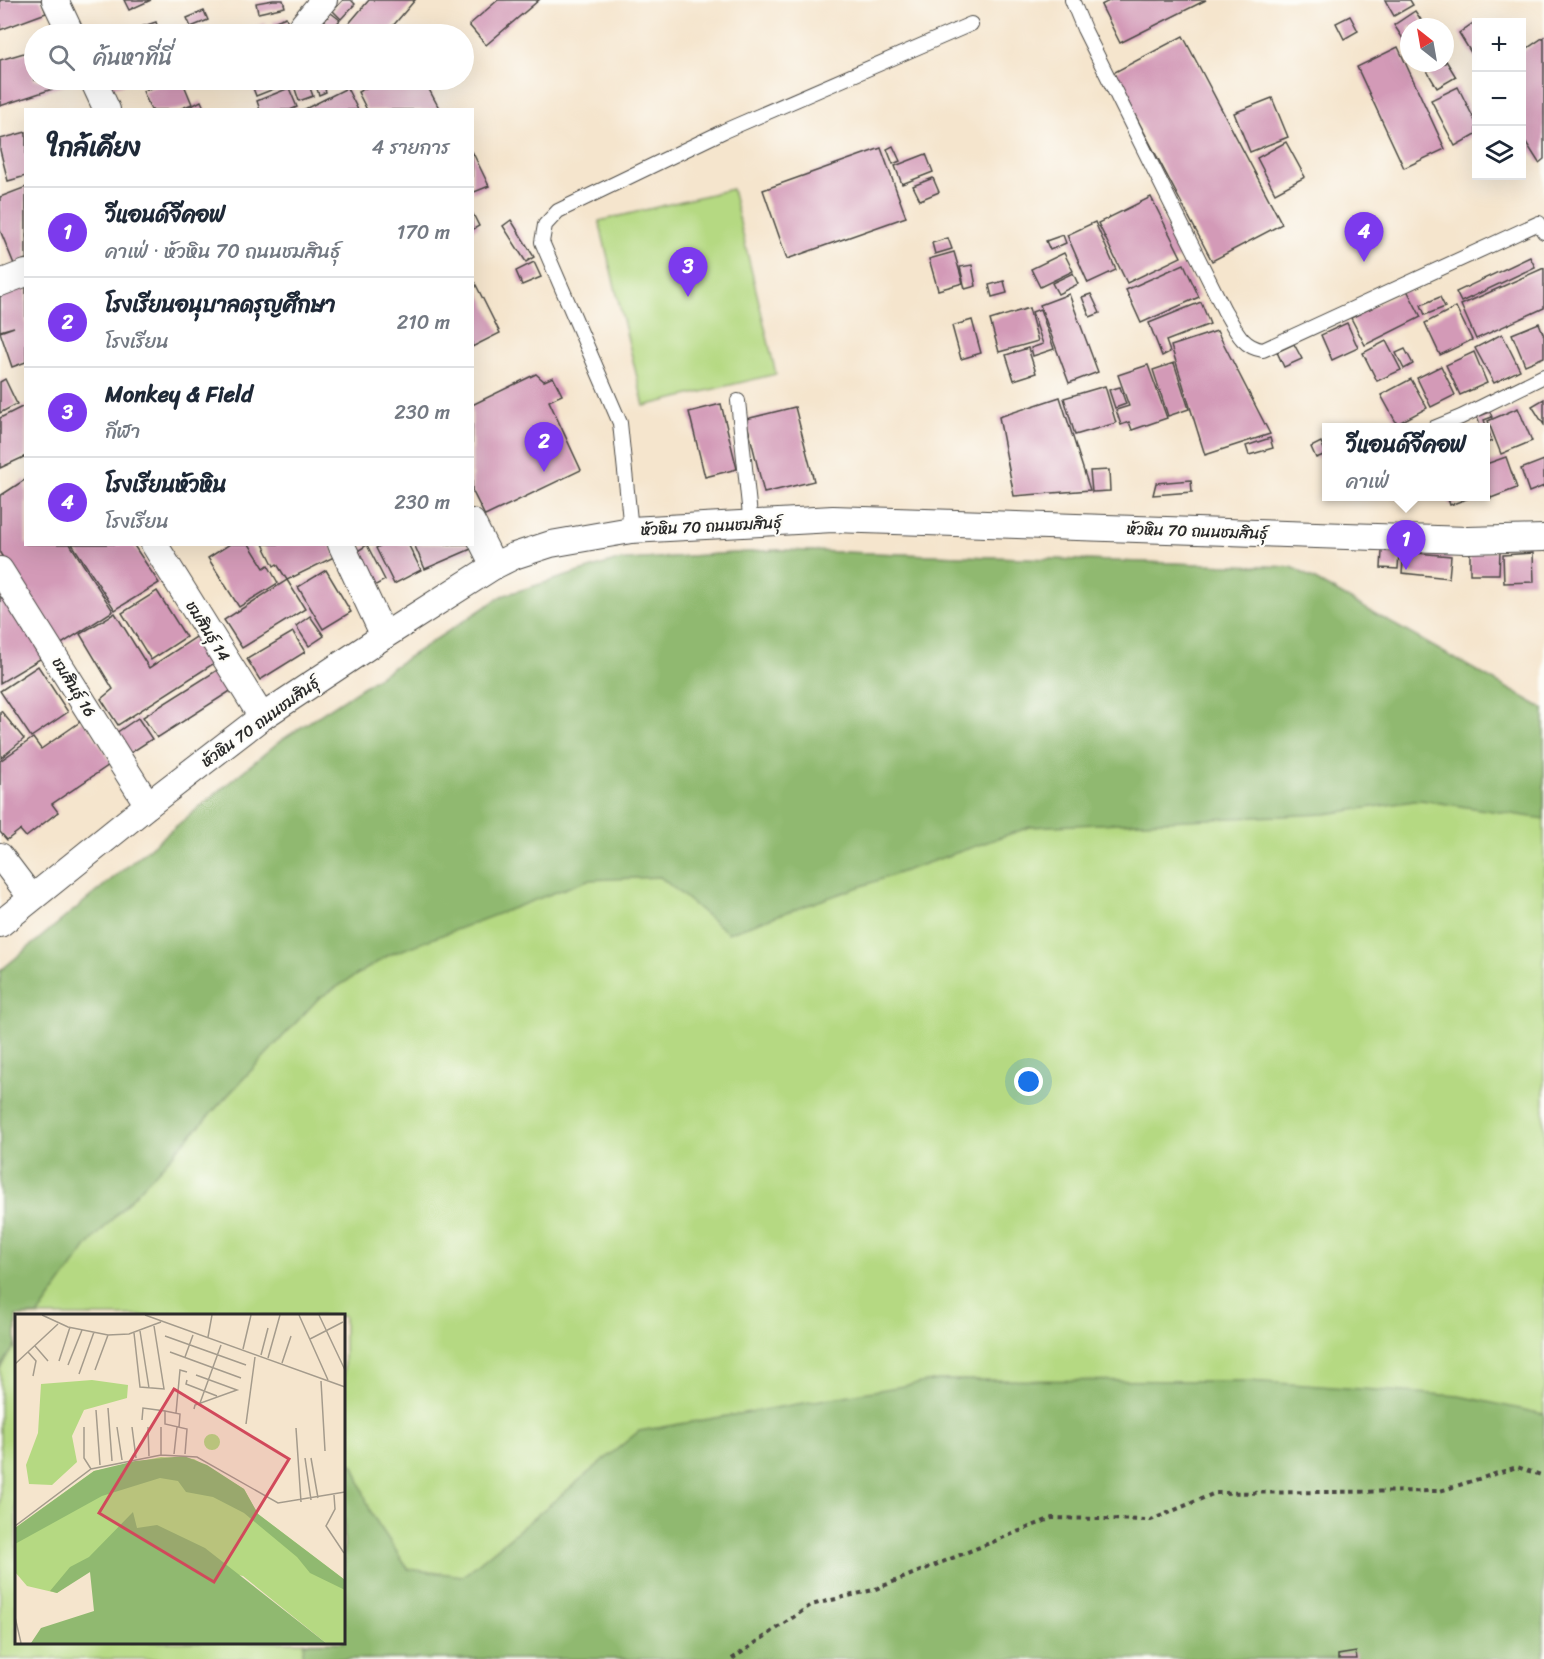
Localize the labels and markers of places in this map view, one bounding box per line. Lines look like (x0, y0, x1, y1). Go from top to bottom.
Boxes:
pin: 4 (1344, 212, 1384, 262)
pin: 3 (668, 248, 708, 297)
pin: 2 (524, 422, 564, 472)
pin: 1 (1386, 520, 1426, 570)

